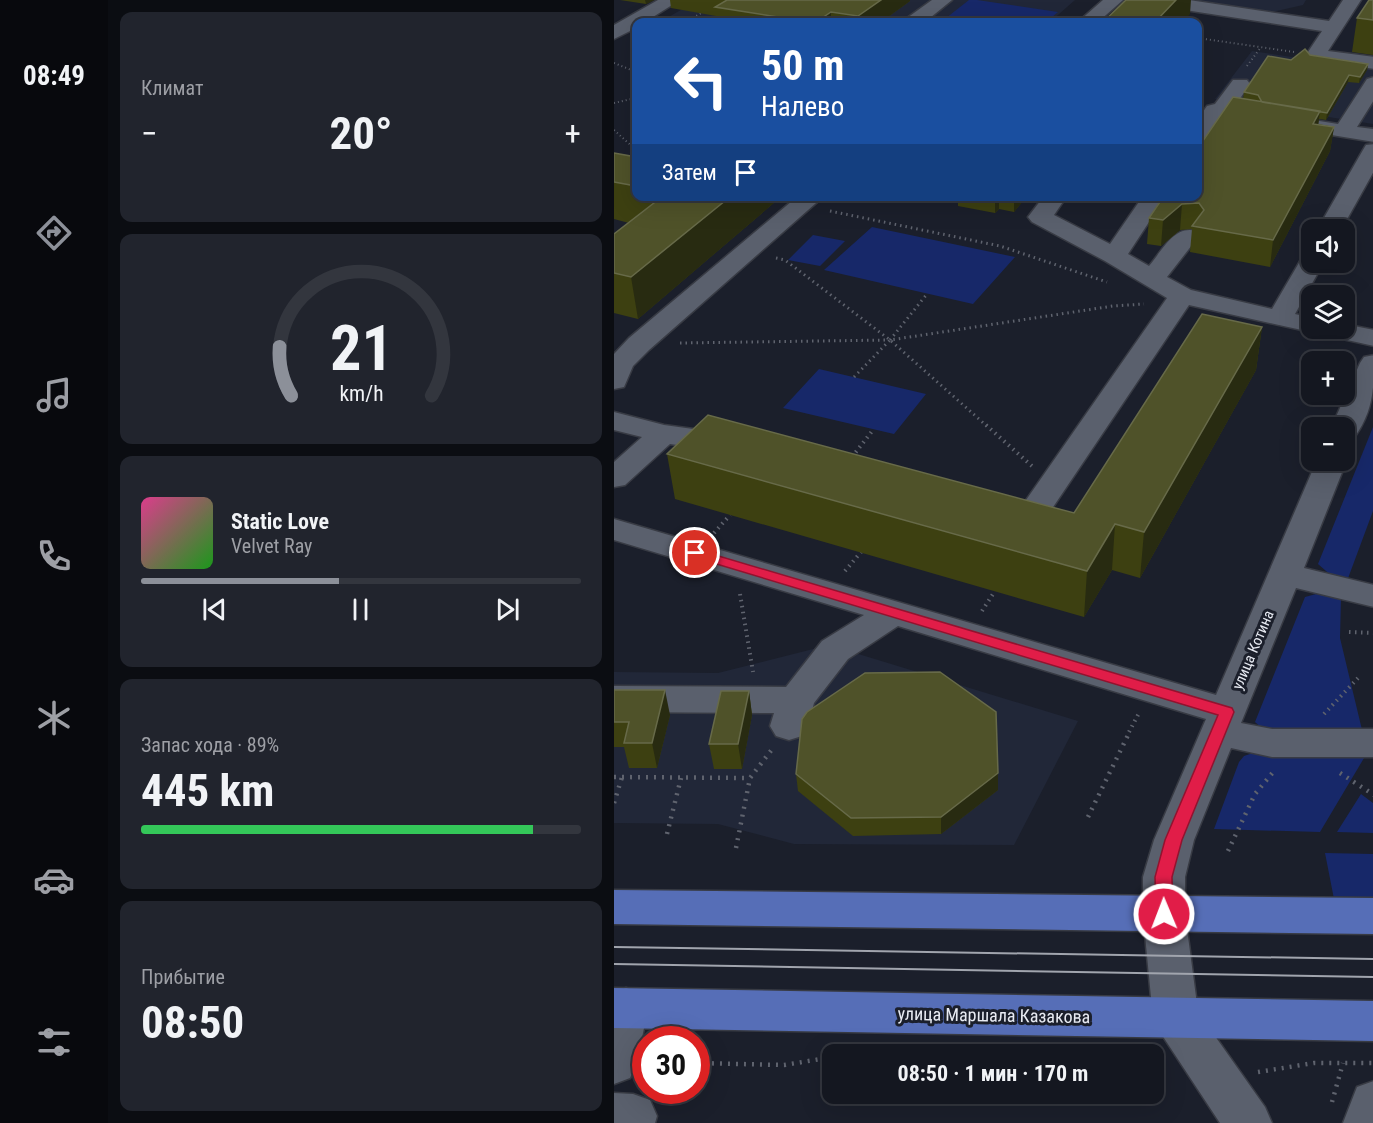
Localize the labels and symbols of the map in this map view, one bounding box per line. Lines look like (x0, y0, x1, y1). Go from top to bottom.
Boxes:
pin (669, 527, 720, 578)
street label: улица Котина (1228, 608, 1278, 692)
position arrow (1132, 882, 1196, 946)
street label: улица Маршала Казакова (898, 1003, 1090, 1027)
speed limit sign: 30 (632, 1026, 710, 1104)

